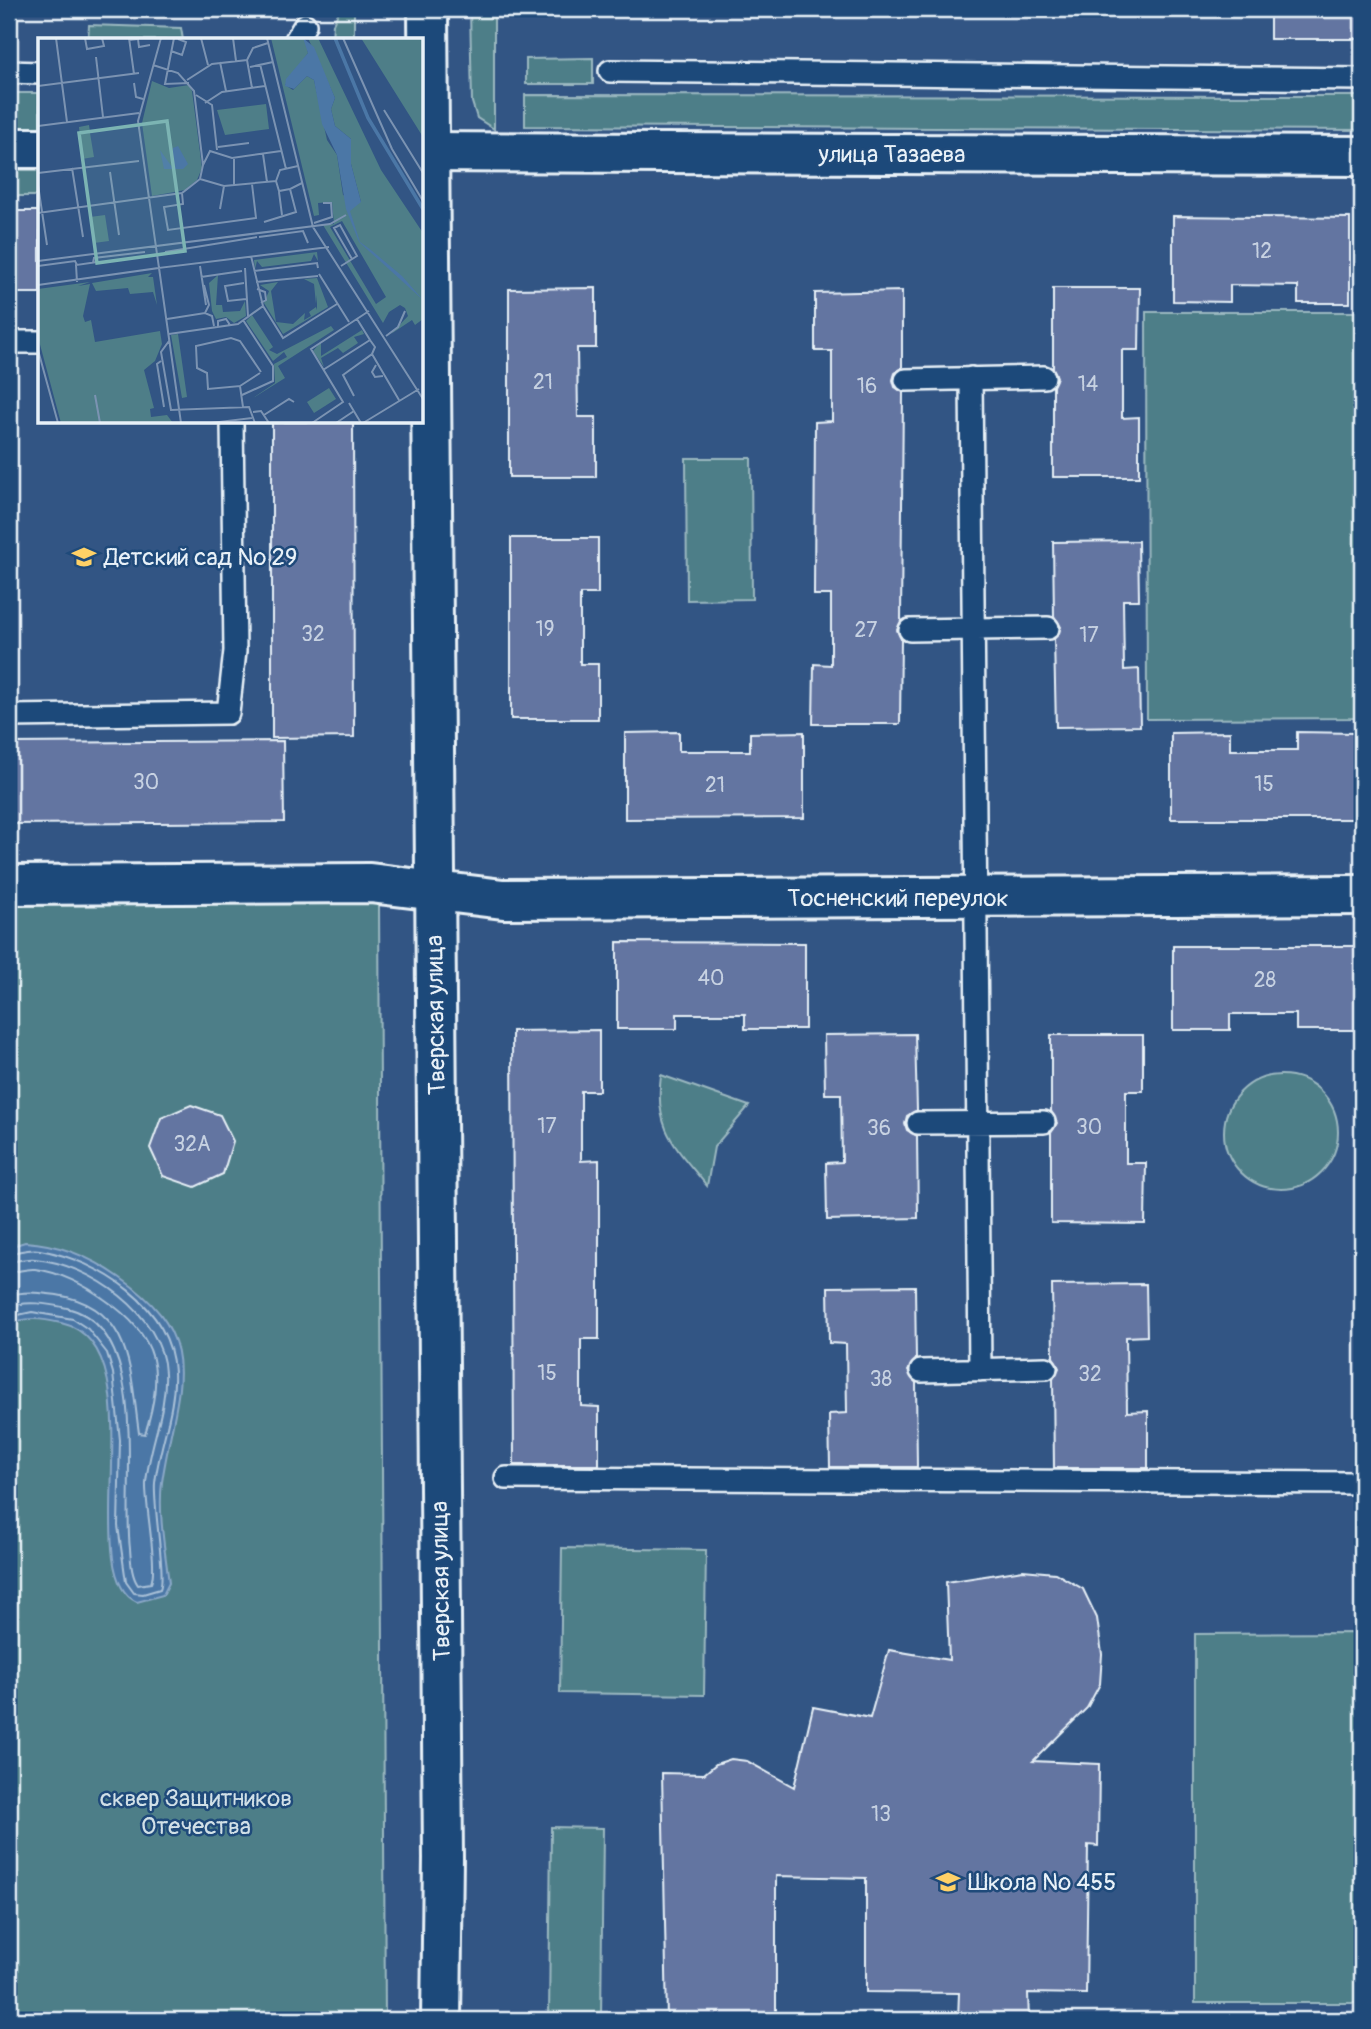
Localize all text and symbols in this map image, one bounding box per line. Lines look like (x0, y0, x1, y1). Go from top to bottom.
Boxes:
inset map (38, 38, 424, 424)
street label: улица Тазаева (818, 140, 965, 169)
house number: 12 (1252, 238, 1272, 265)
house number: 21 (533, 369, 553, 396)
house number: 14 (1078, 371, 1098, 398)
house number: 16 (857, 373, 877, 400)
school or university icon: Детский сад № 29 (70, 543, 98, 571)
place label: Детский сад № 29 (103, 543, 297, 572)
house number: 19 (535, 616, 555, 643)
house number: 27 (855, 617, 877, 644)
house number: 32 (301, 621, 325, 648)
house number: 17 (1079, 622, 1099, 649)
house number: 30 (133, 769, 159, 796)
house number: 15 (1254, 771, 1274, 798)
house number: 21 (705, 772, 725, 799)
street label: Тосненский переулок (787, 884, 1009, 913)
street label: Тверская улица (420, 935, 452, 1095)
house number: 40 (698, 965, 724, 992)
house number: 28 (1254, 967, 1276, 994)
house number: 17 (537, 1113, 557, 1140)
house number: 30 (1076, 1114, 1102, 1141)
house number: 36 (867, 1115, 891, 1142)
house number: 32А (173, 1131, 211, 1158)
house number: 15 (537, 1360, 557, 1387)
house number: 32 (1078, 1361, 1102, 1388)
house number: 38 (870, 1366, 892, 1393)
street label: Тверская улица (425, 1501, 457, 1661)
park label: сквер Защитников Отечества (100, 1784, 292, 1841)
house number: 13 (871, 1801, 891, 1828)
school or university icon: Школа № 455 (934, 1868, 962, 1896)
place label: Школа № 455 (968, 1868, 1116, 1897)

